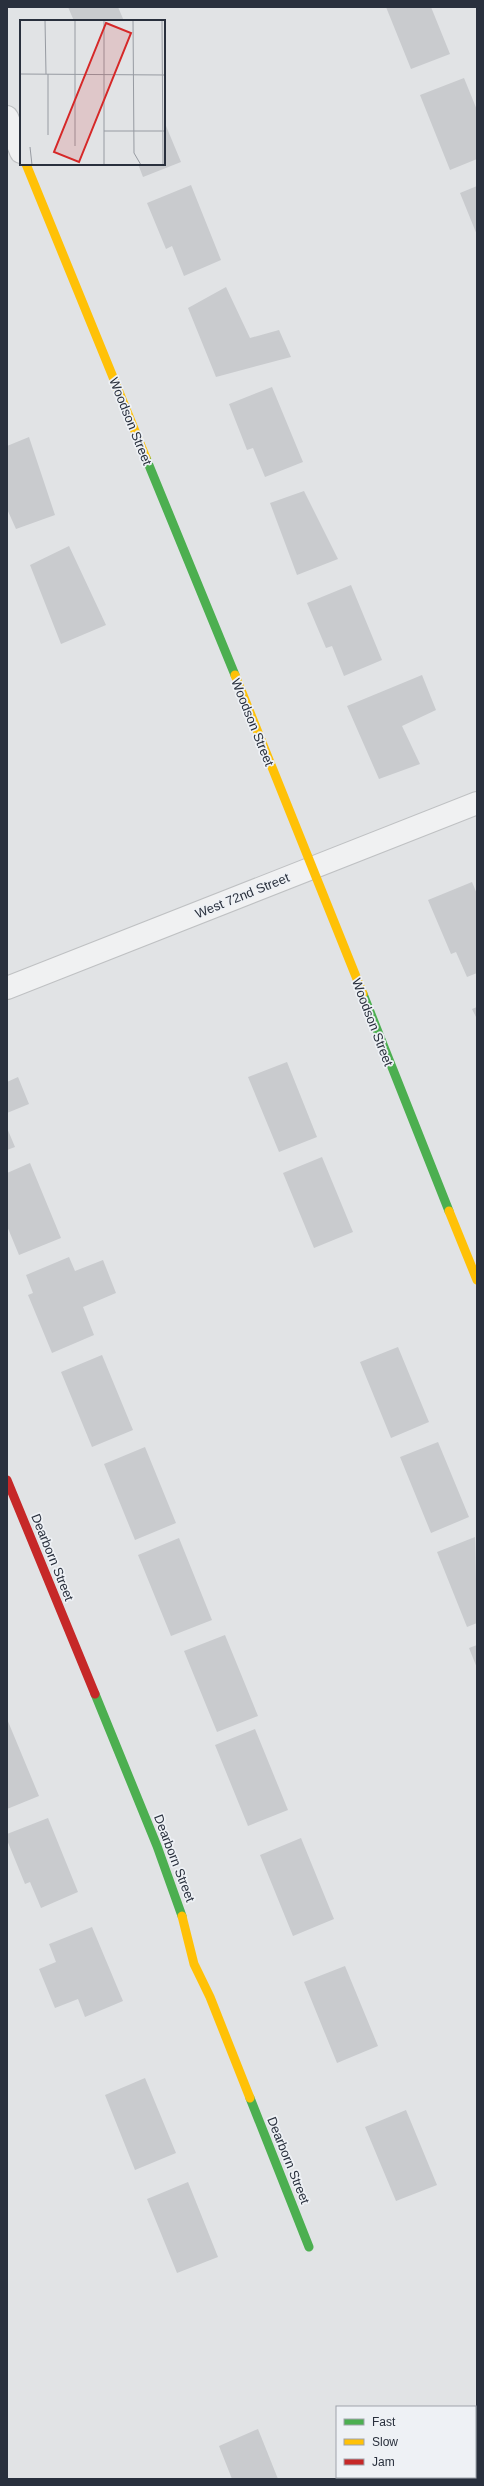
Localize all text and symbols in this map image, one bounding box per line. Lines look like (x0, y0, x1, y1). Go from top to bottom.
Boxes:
inset map (20, 20, 165, 165)
street label: Woodson Street (106, 375, 155, 467)
street label: Woodson Street (228, 676, 277, 768)
street label: West 72nd Street (193, 870, 292, 921)
street label: Woodson Street (349, 976, 396, 1069)
street label: Dearborn Street (28, 1511, 77, 1603)
street label: Dearborn Street (151, 1812, 198, 1904)
street label: Dearborn Street (264, 2114, 313, 2206)
legend (336, 2406, 476, 2478)
text: Fast (372, 2415, 396, 2429)
text: Slow (372, 2435, 398, 2449)
text: Jam (372, 2455, 395, 2469)

